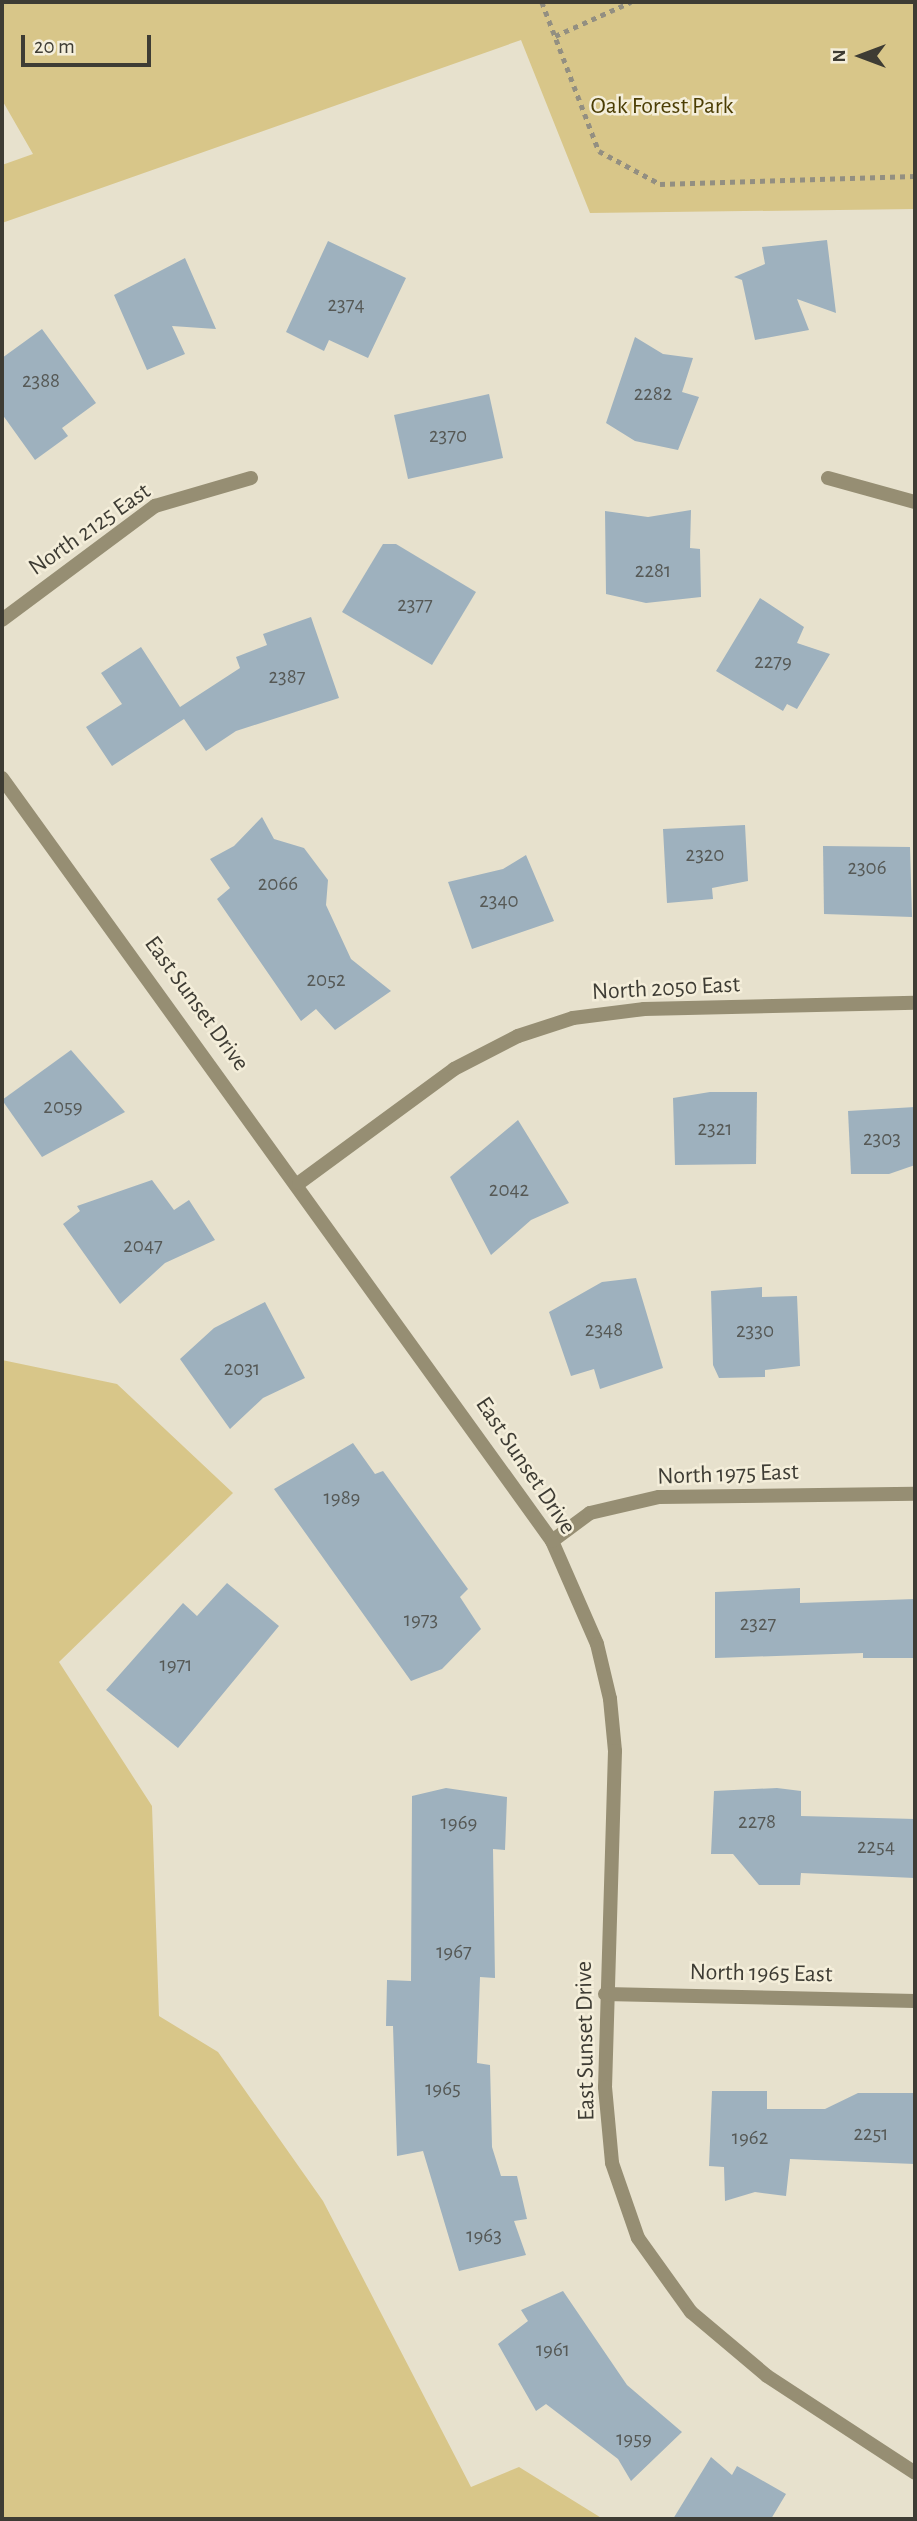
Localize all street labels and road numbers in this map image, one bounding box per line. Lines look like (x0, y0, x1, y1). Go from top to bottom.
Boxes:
street label: North 2125 East (24, 477, 156, 583)
street label: East Sunset Drive (137, 931, 255, 1077)
street label: North 2050 East (591, 971, 741, 1007)
street label: East Sunset Drive (468, 1392, 582, 1540)
street label: North 1975 East (657, 1458, 799, 1492)
street label: North 1965 East (689, 1958, 833, 1990)
street label: East Sunset Drive (570, 1961, 602, 2121)

